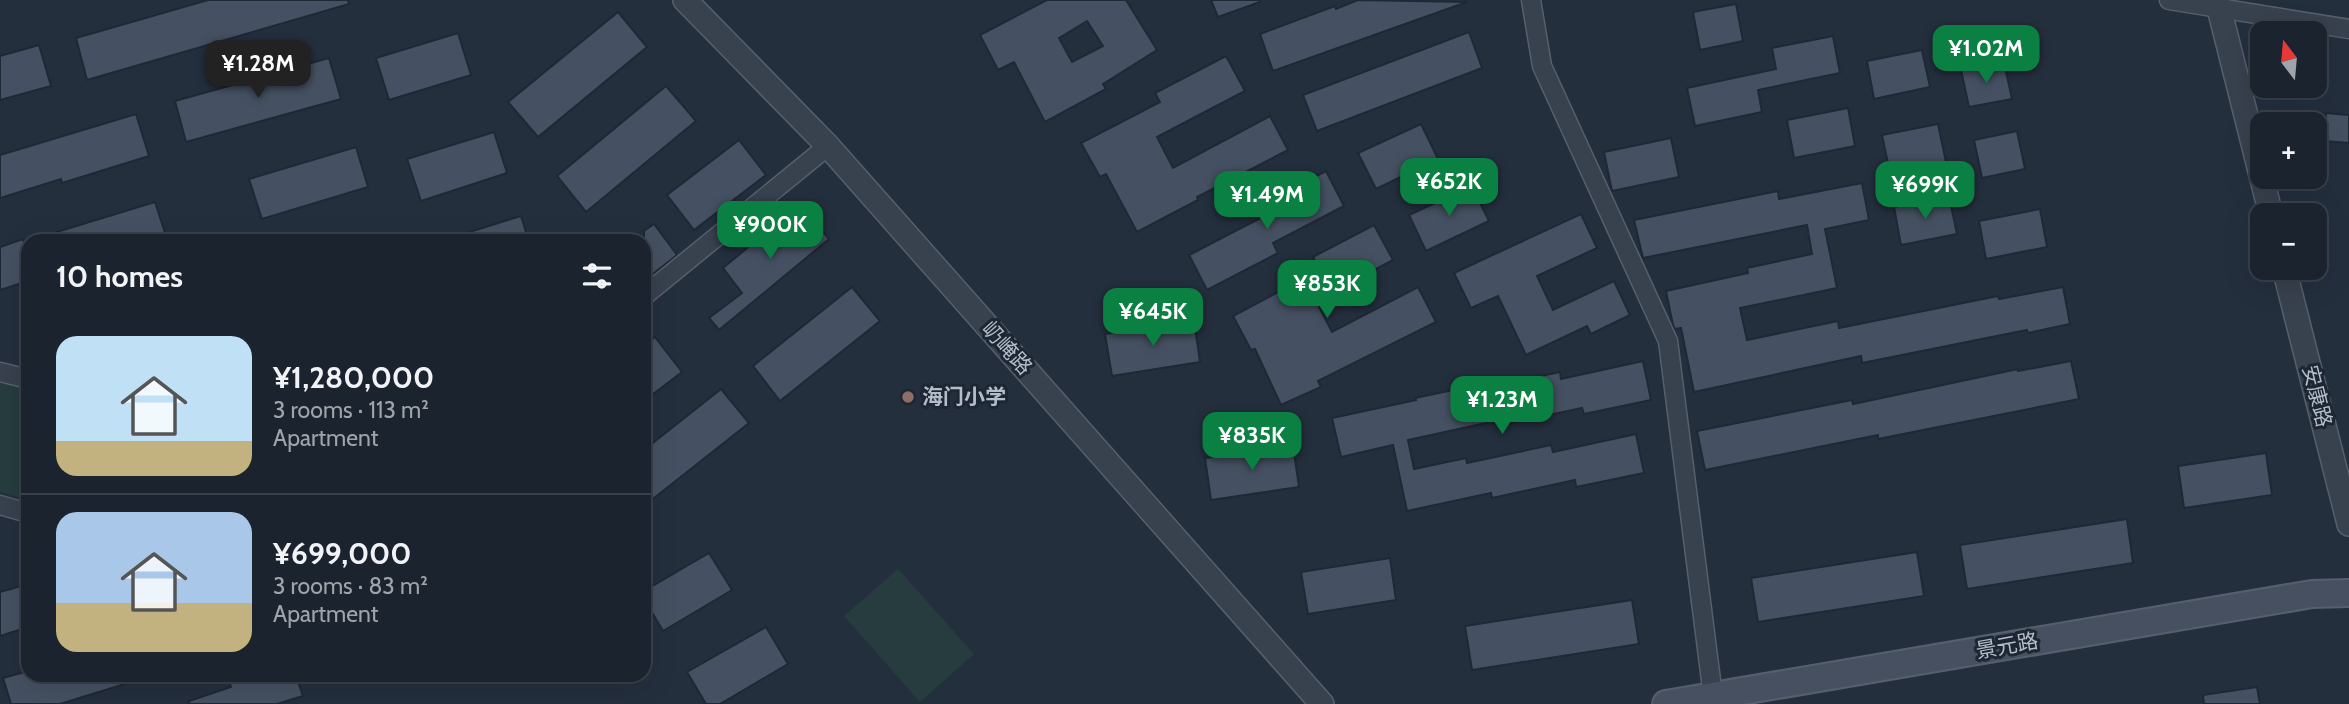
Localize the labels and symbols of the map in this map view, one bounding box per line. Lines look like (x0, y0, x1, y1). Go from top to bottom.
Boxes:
north arrow (2250, 21, 2328, 98)
pin: ¥1.02M (1929, 25, 2043, 85)
pin: ¥1.28M (201, 41, 315, 100)
pin: ¥652K (1400, 158, 1498, 218)
pin: ¥699K (1876, 162, 1974, 221)
pin: ¥1.49M (1210, 172, 1324, 231)
pin: ¥900K (721, 202, 819, 261)
pin: ¥853K (1278, 260, 1376, 320)
pin: ¥645K (1104, 288, 1202, 348)
street label: 屷崦路 (977, 316, 1038, 379)
street label: 安康路 (2298, 362, 2337, 429)
pin: ¥1.23M (1445, 376, 1559, 436)
place label: 海门小学 (922, 384, 1006, 409)
marker: 海门小学 (900, 389, 916, 405)
pin: ¥835K (1203, 412, 1301, 472)
street label: 景元路 (1974, 628, 2040, 663)

